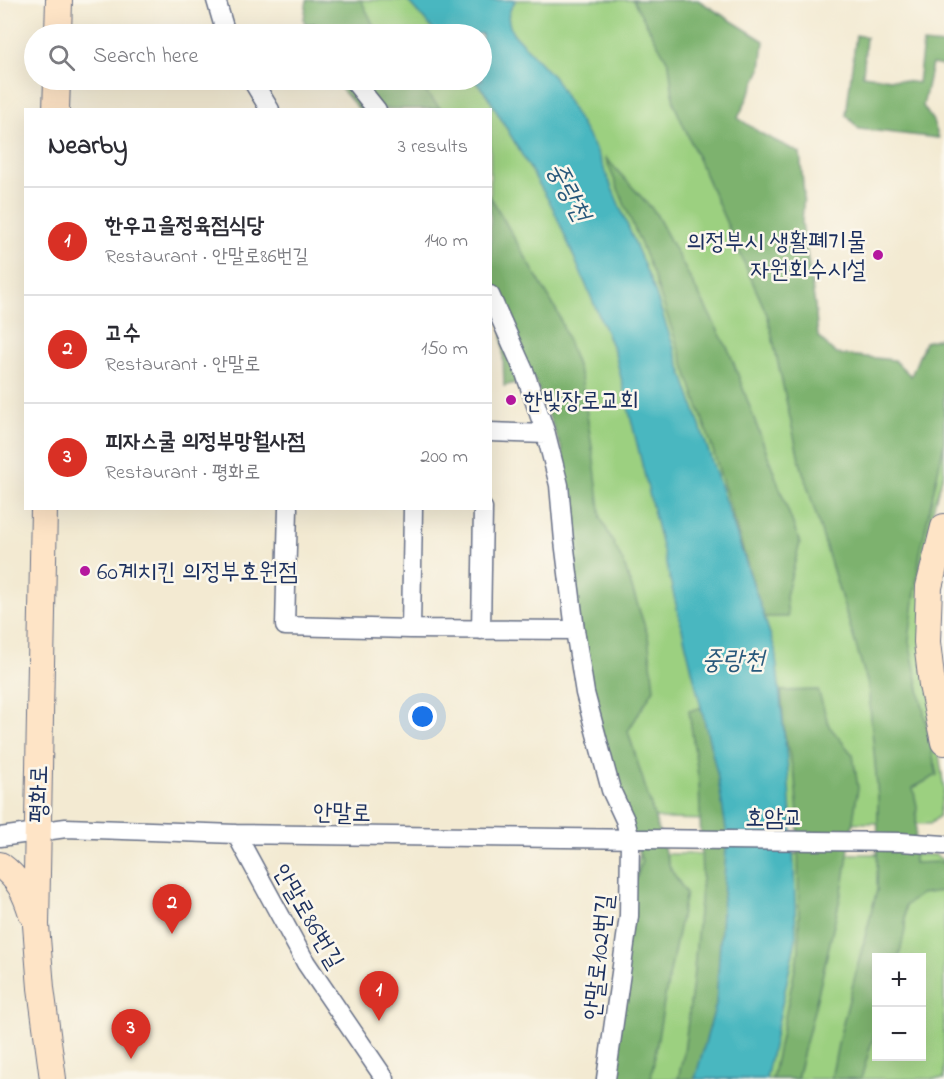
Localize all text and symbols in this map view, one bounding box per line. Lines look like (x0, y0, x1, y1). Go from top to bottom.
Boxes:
search box (24, 24, 492, 90)
icon: search (45, 41, 78, 74)
text: Search here (93, 41, 198, 73)
text: Nearby (48, 128, 127, 166)
text: 3 results (398, 133, 468, 162)
water label: 중랑천 (536, 156, 600, 232)
text: 한우고을정육점식당 (105, 211, 264, 243)
place label: 의정부시 생활폐기물 자원회수시설 (686, 226, 866, 289)
text: 1 (64, 227, 71, 256)
text: 140 m (424, 227, 468, 256)
text: Restaurant · 안말로86번길 (105, 243, 309, 272)
marker: 의정부시 생활폐기물 자원회수시설 (871, 248, 885, 262)
text: 고수 (105, 319, 140, 351)
text: 2 (63, 335, 72, 364)
text: 150 m (421, 335, 468, 364)
text: Restaurant · 안말로 (105, 351, 260, 380)
place label: 한빛장로교회 (523, 385, 639, 420)
marker: 한빛장로교회 (504, 393, 518, 407)
text: 피자스쿨 의정부망월사점 (105, 427, 305, 459)
text: 3 (63, 443, 72, 472)
text: 200 m (420, 443, 468, 472)
text: Restaurant · 평화로 (105, 459, 260, 488)
place label: 60계치킨 의정부호원점 (97, 556, 298, 591)
marker: 60계치킨 의정부호원점 (78, 564, 92, 578)
water label: 중랑천 (702, 643, 767, 681)
your location (408, 702, 437, 731)
street label: 평화로 (22, 765, 59, 823)
street label: 안말로 (313, 796, 371, 833)
street label: 호암교 (745, 802, 803, 837)
street label: 안말로86번길 (263, 858, 351, 976)
pin: 2 (152, 884, 192, 934)
street label: 안말로102번길 (576, 893, 625, 1022)
map controls (872, 953, 926, 1061)
button: + (872, 953, 926, 1007)
pin: 1 (360, 972, 398, 1021)
button: − (872, 1007, 926, 1061)
pin: 3 (112, 1010, 150, 1059)

